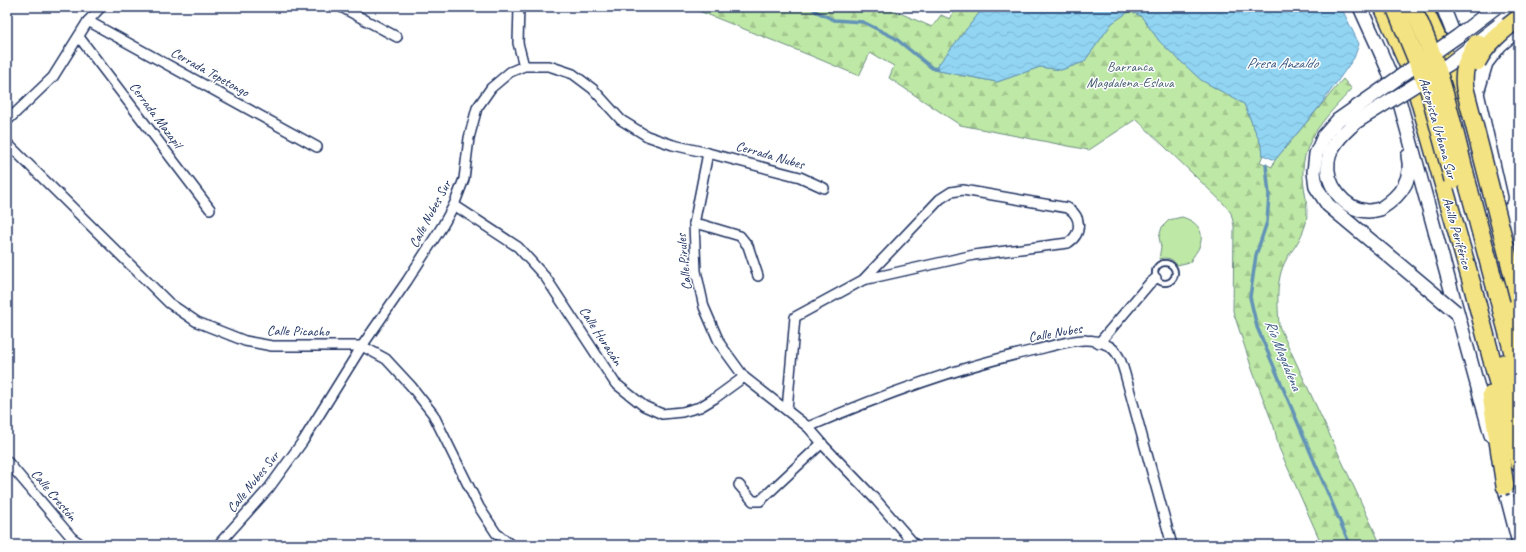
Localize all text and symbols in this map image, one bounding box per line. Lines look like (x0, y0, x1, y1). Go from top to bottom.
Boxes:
street label: Cerrada Tepetongo (168, 44, 253, 101)
water label: Presa Anzaldo (1247, 54, 1320, 73)
park label: Barranca Magdalena-Eslava (1086, 58, 1175, 91)
street label: Autopista Urbana Sur (1415, 76, 1461, 181)
street label: Cerrada Mazapil (126, 79, 188, 153)
street label: Cerrada Nubes (734, 137, 807, 173)
street label: Calle Nubes Sur (405, 177, 455, 251)
street label: Anillo Periférico (1439, 195, 1476, 273)
street label: Calle Pirules (672, 232, 695, 291)
street label: Calle Huracán (576, 303, 627, 369)
water label: Río Magdalena (1260, 317, 1306, 395)
street label: Calle Nubes (1027, 320, 1084, 346)
street label: Calle Picacho (267, 322, 331, 340)
street label: Calle Nubes Sur (223, 447, 283, 516)
street label: Calle Crestón (27, 466, 81, 525)

